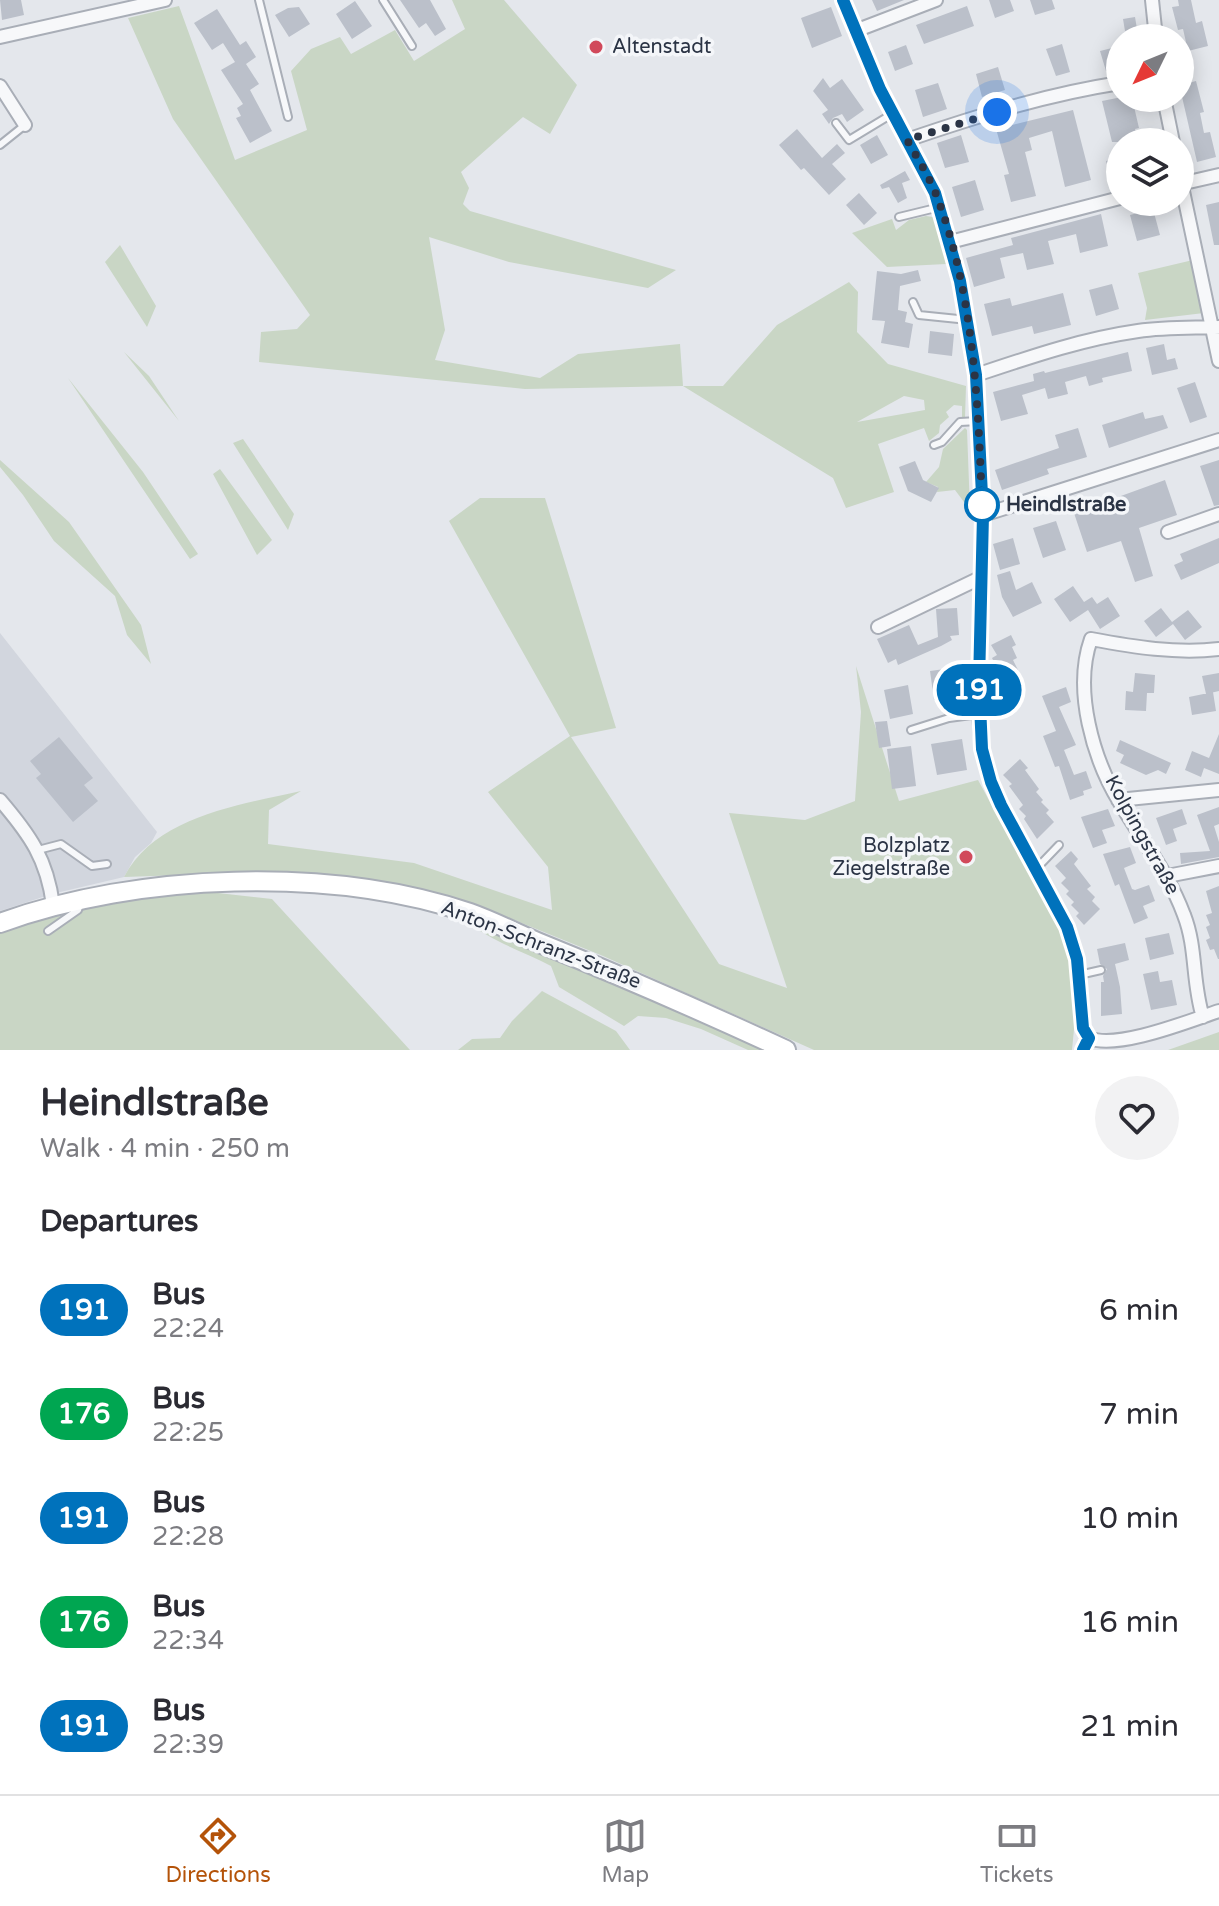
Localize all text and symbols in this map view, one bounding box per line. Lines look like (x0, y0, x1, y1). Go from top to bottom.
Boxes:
north arrow (1106, 24, 1194, 112)
map controls (1106, 24, 1194, 216)
place label: Altenstadt (612, 35, 712, 59)
marker: Altenstadt (587, 38, 605, 56)
your location (977, 92, 1017, 132)
button: layers (1106, 128, 1194, 216)
marker: Heindlstraße (965, 488, 999, 522)
place label: Heindlstraße (1006, 493, 1126, 517)
line badge: 191 (933, 664, 1025, 716)
text: 191 (953, 673, 1005, 707)
street label: Kolpingstraße (1099, 771, 1185, 899)
place label: Bolzplatz Ziegelstraße (832, 834, 950, 881)
marker: Bolzplatz Ziegelstraße (957, 848, 975, 866)
street label: Anton-Schranz-Straße (438, 896, 644, 994)
button: heart (1095, 1076, 1179, 1160)
text: Heindlstraße (40, 1080, 269, 1126)
text: Walk · 4 min · 250 m (40, 1133, 290, 1164)
text: Departures (40, 1203, 198, 1240)
text: Bus (152, 1276, 205, 1313)
text: 6 min (1099, 1292, 1179, 1329)
text: 191 (58, 1293, 110, 1327)
text: 22:24 (152, 1313, 224, 1344)
text: Bus (152, 1380, 205, 1417)
text: 7 min (1099, 1396, 1179, 1433)
text: 176 (58, 1397, 110, 1431)
text: 22:25 (152, 1417, 224, 1448)
text: Bus (152, 1484, 205, 1521)
text: 10 min (1080, 1500, 1179, 1537)
text: 191 (58, 1501, 110, 1535)
text: 22:28 (152, 1521, 224, 1552)
text: Bus (152, 1588, 205, 1625)
text: 16 min (1080, 1604, 1179, 1641)
text: 176 (58, 1605, 110, 1639)
text: 22:34 (152, 1625, 224, 1656)
text: Bus (152, 1692, 205, 1729)
text: 21 min (1080, 1708, 1179, 1745)
text: 191 (58, 1709, 110, 1743)
text: 22:39 (152, 1729, 224, 1760)
tab: Directions (165, 1814, 271, 1888)
tab: Map (602, 1814, 649, 1888)
tab: Tickets (980, 1814, 1054, 1888)

